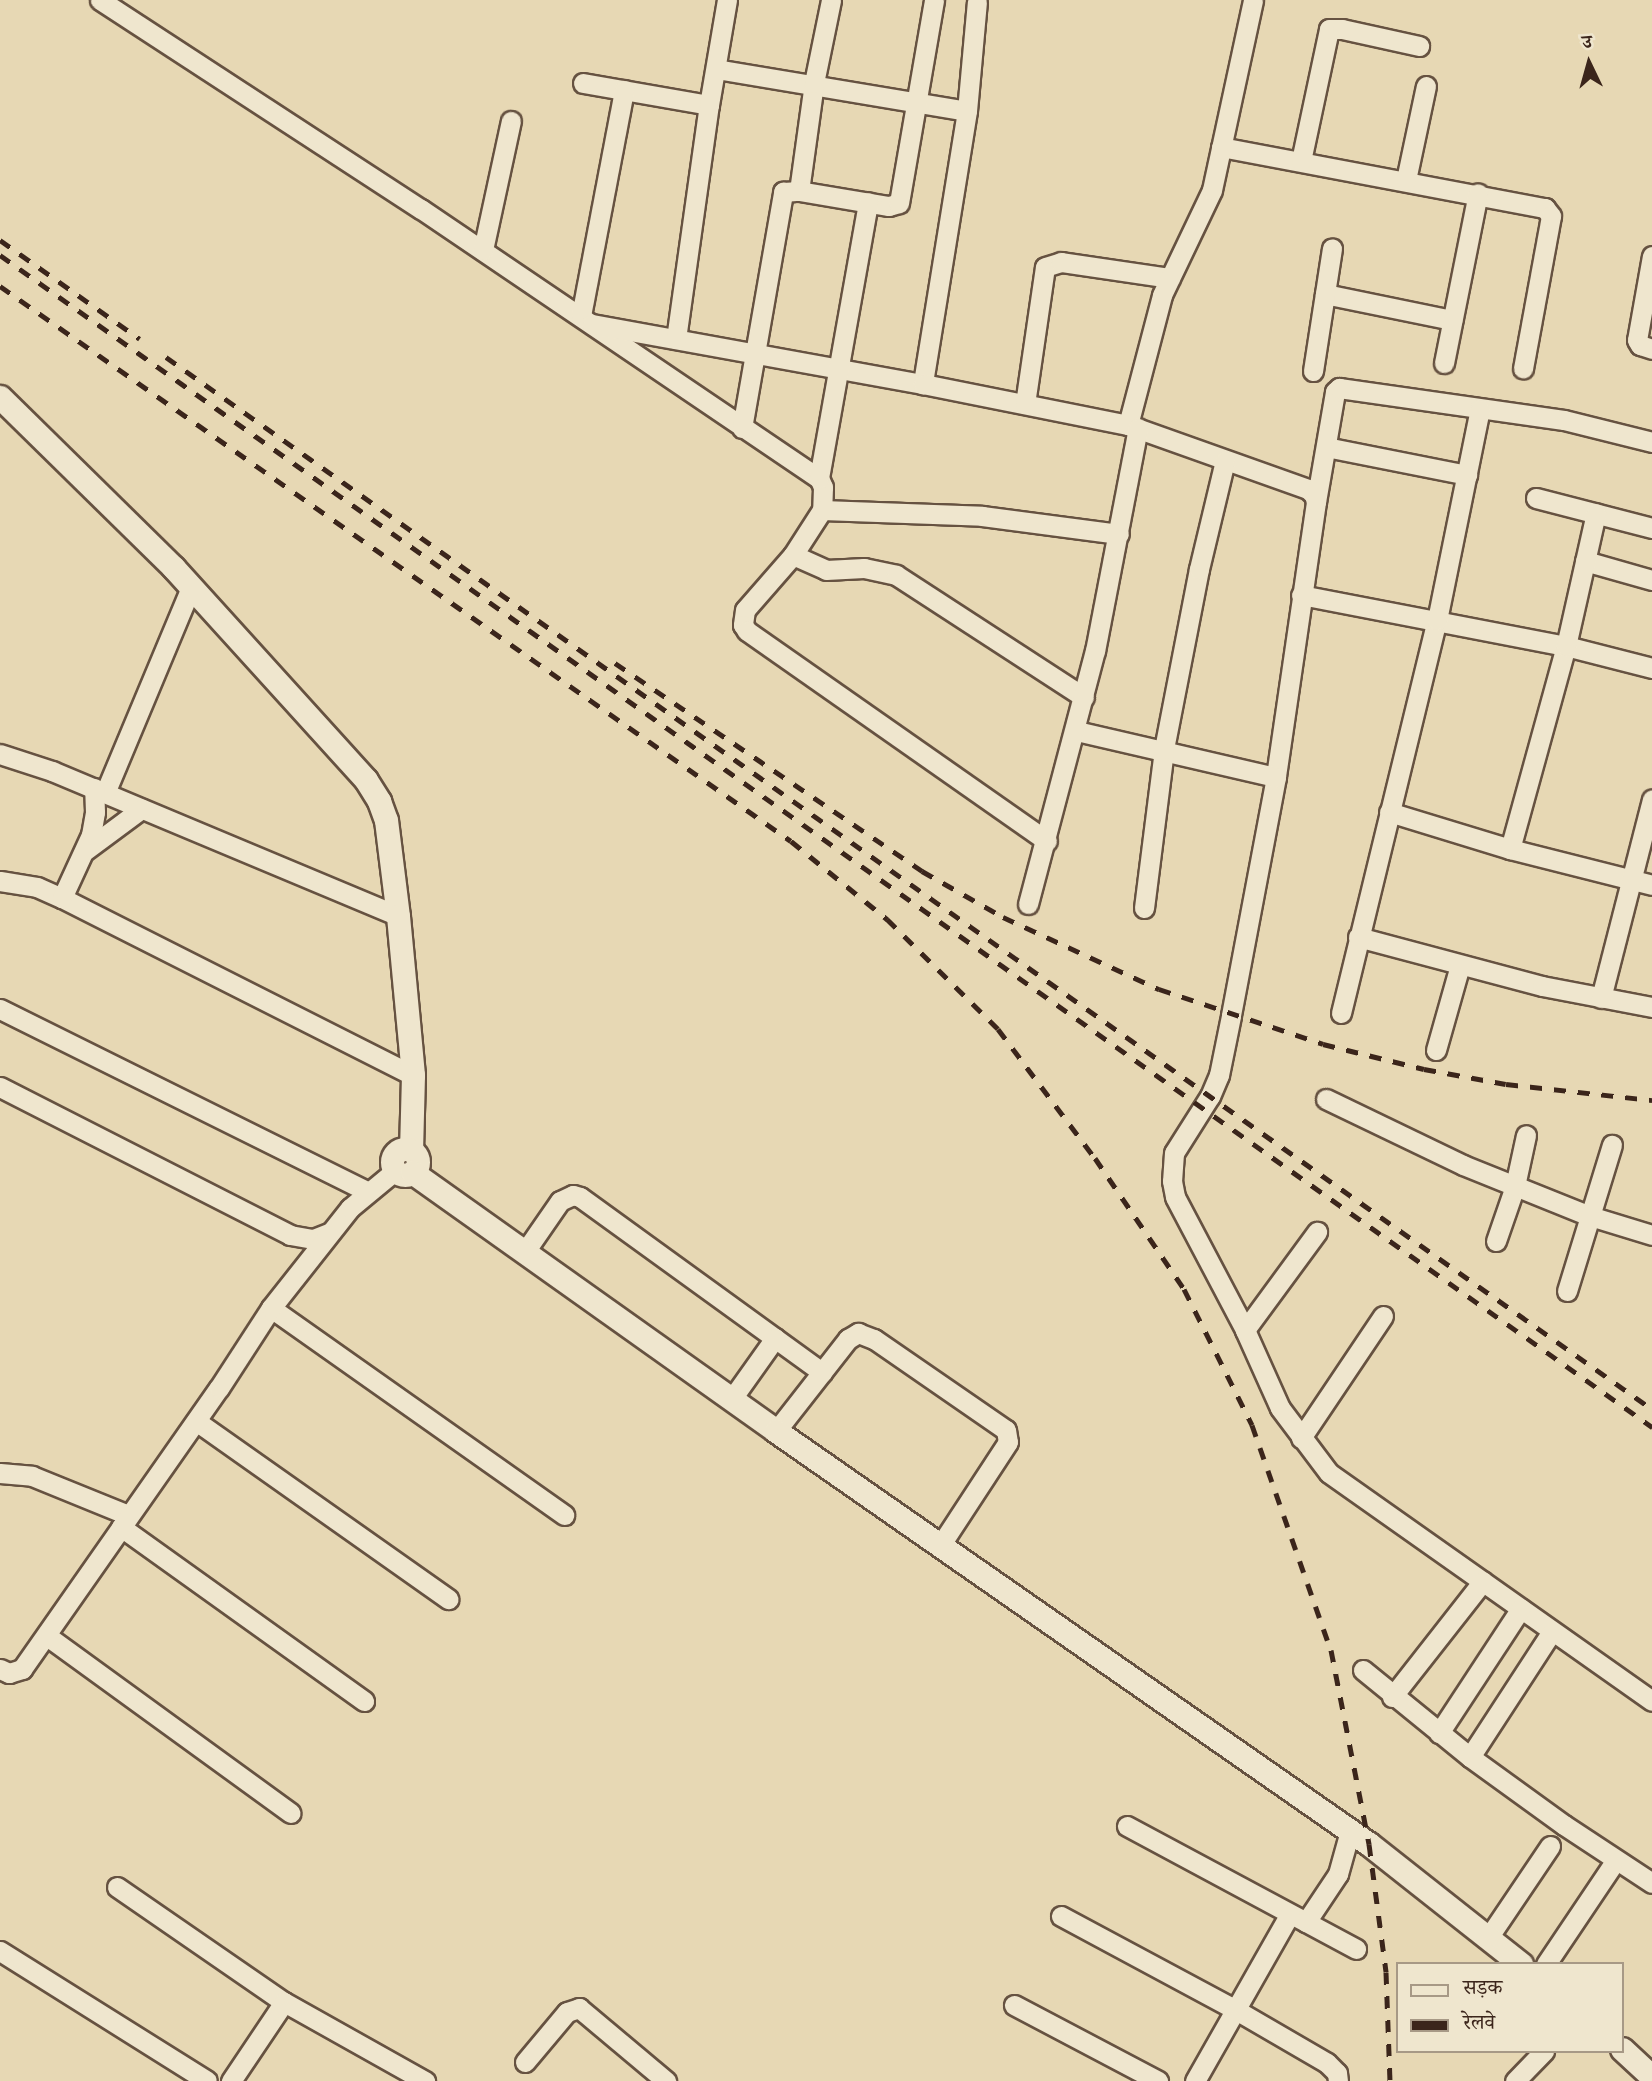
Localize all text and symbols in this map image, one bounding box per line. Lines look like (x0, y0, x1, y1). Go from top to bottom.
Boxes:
north arrow (1554, 28, 1624, 98)
text: उ (1581, 30, 1593, 53)
legend (1396, 1962, 1624, 2053)
text: सड़क (1463, 1974, 1502, 2000)
text: रेलवे (1463, 2009, 1495, 2035)

